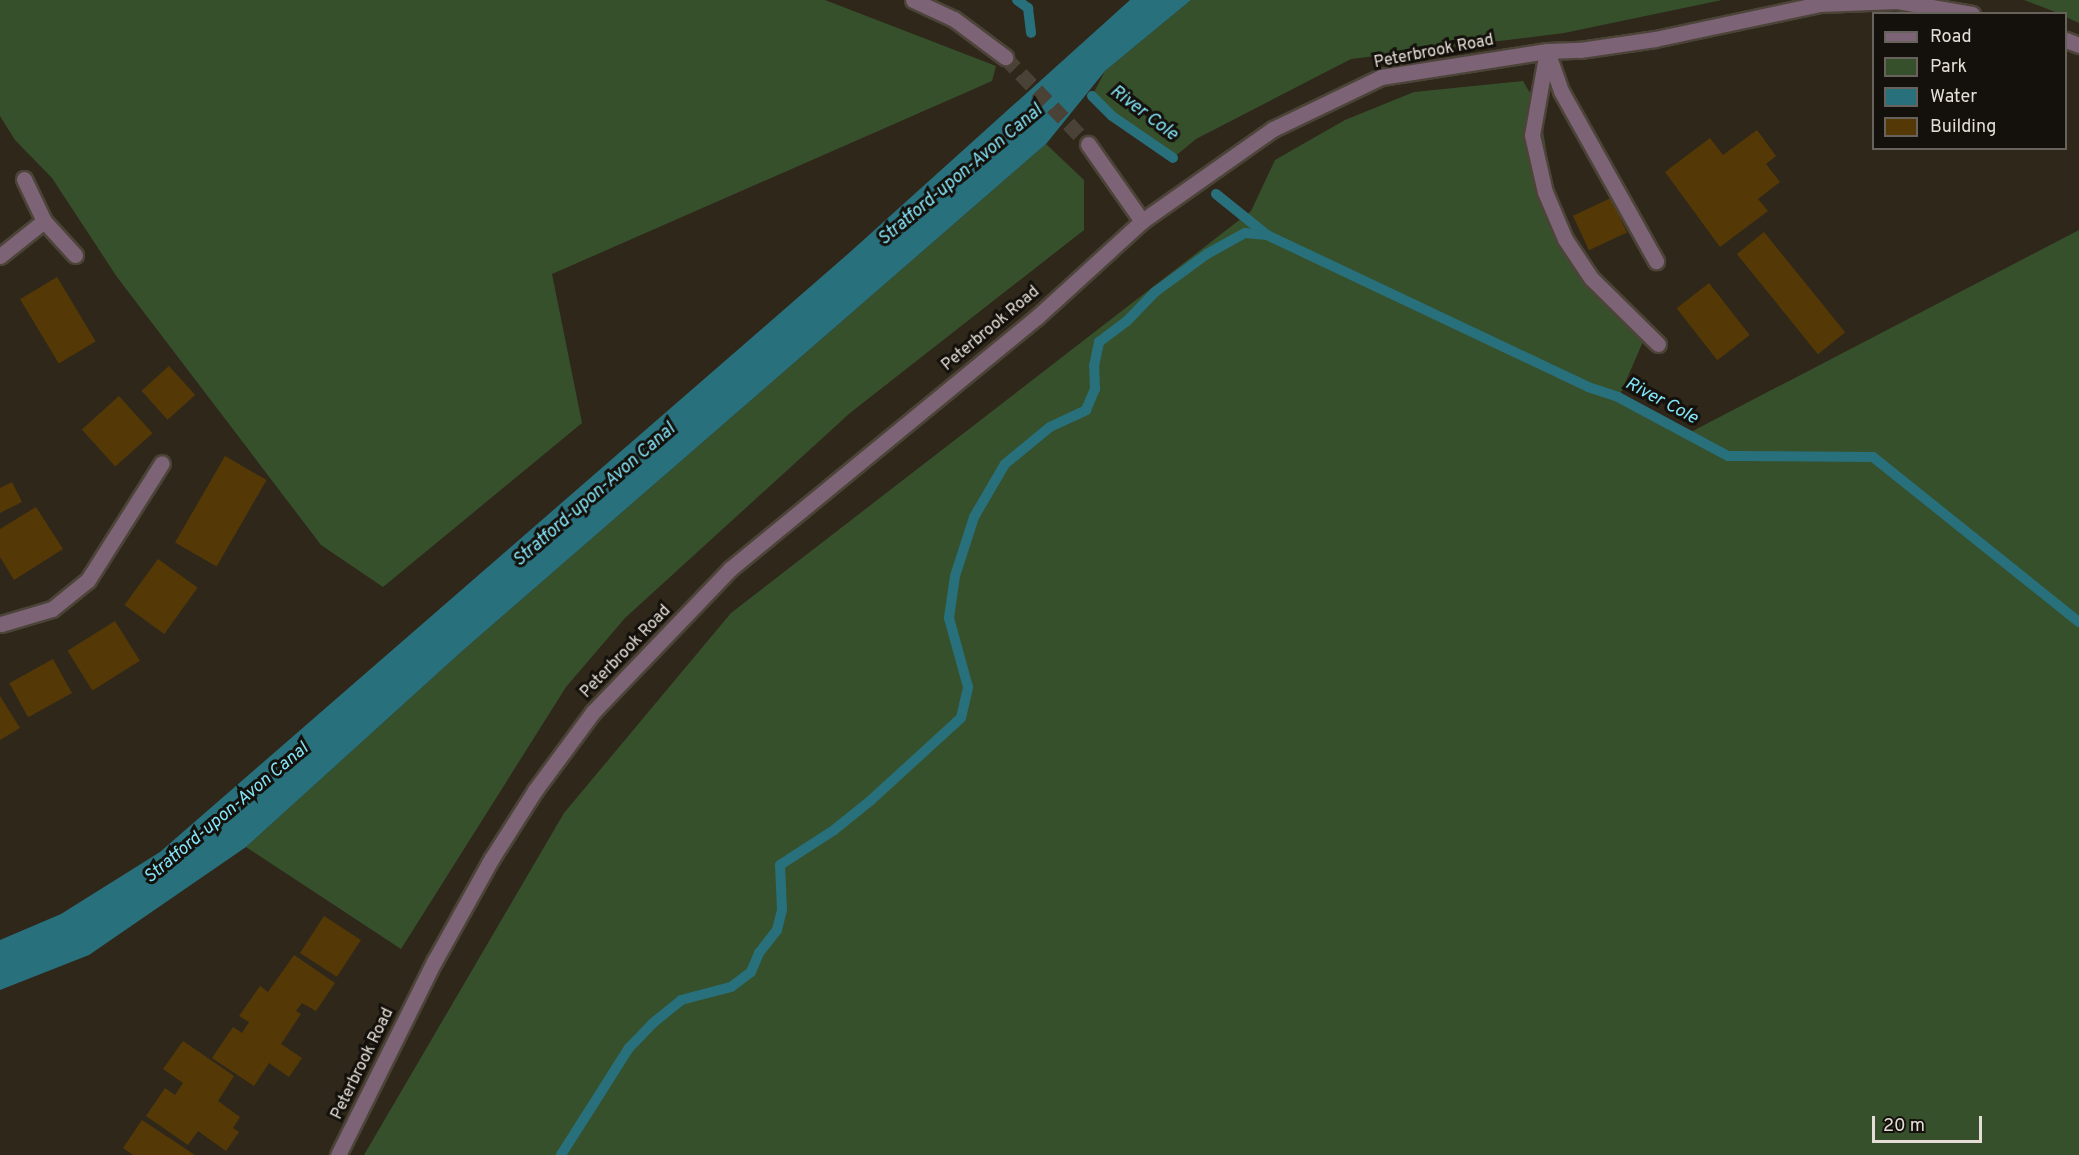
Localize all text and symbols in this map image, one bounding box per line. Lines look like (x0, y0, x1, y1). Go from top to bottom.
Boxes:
legend (1872, 12, 2067, 150)
text: Road (1930, 26, 1972, 49)
street label: Peterbrook Road (1373, 31, 1495, 73)
text: Park (1930, 56, 1967, 79)
water label: River Cole (1105, 82, 1181, 146)
text: Water (1930, 86, 1977, 109)
water label: Stratford-upon-Avon Canal (874, 101, 1048, 251)
text: Building (1930, 116, 1996, 139)
street label: Peterbrook Road (938, 283, 1044, 375)
water label: River Cole (1621, 374, 1701, 430)
water label: Stratford-upon-Avon Canal (510, 420, 680, 572)
street label: Peterbrook Road (577, 602, 675, 702)
water label: Stratford-upon-Avon Canal (140, 739, 314, 889)
street label: Peterbrook Road (328, 1005, 398, 1123)
scale bar (1875, 1104, 1984, 1142)
text: 20 m (1883, 1115, 1925, 1138)

